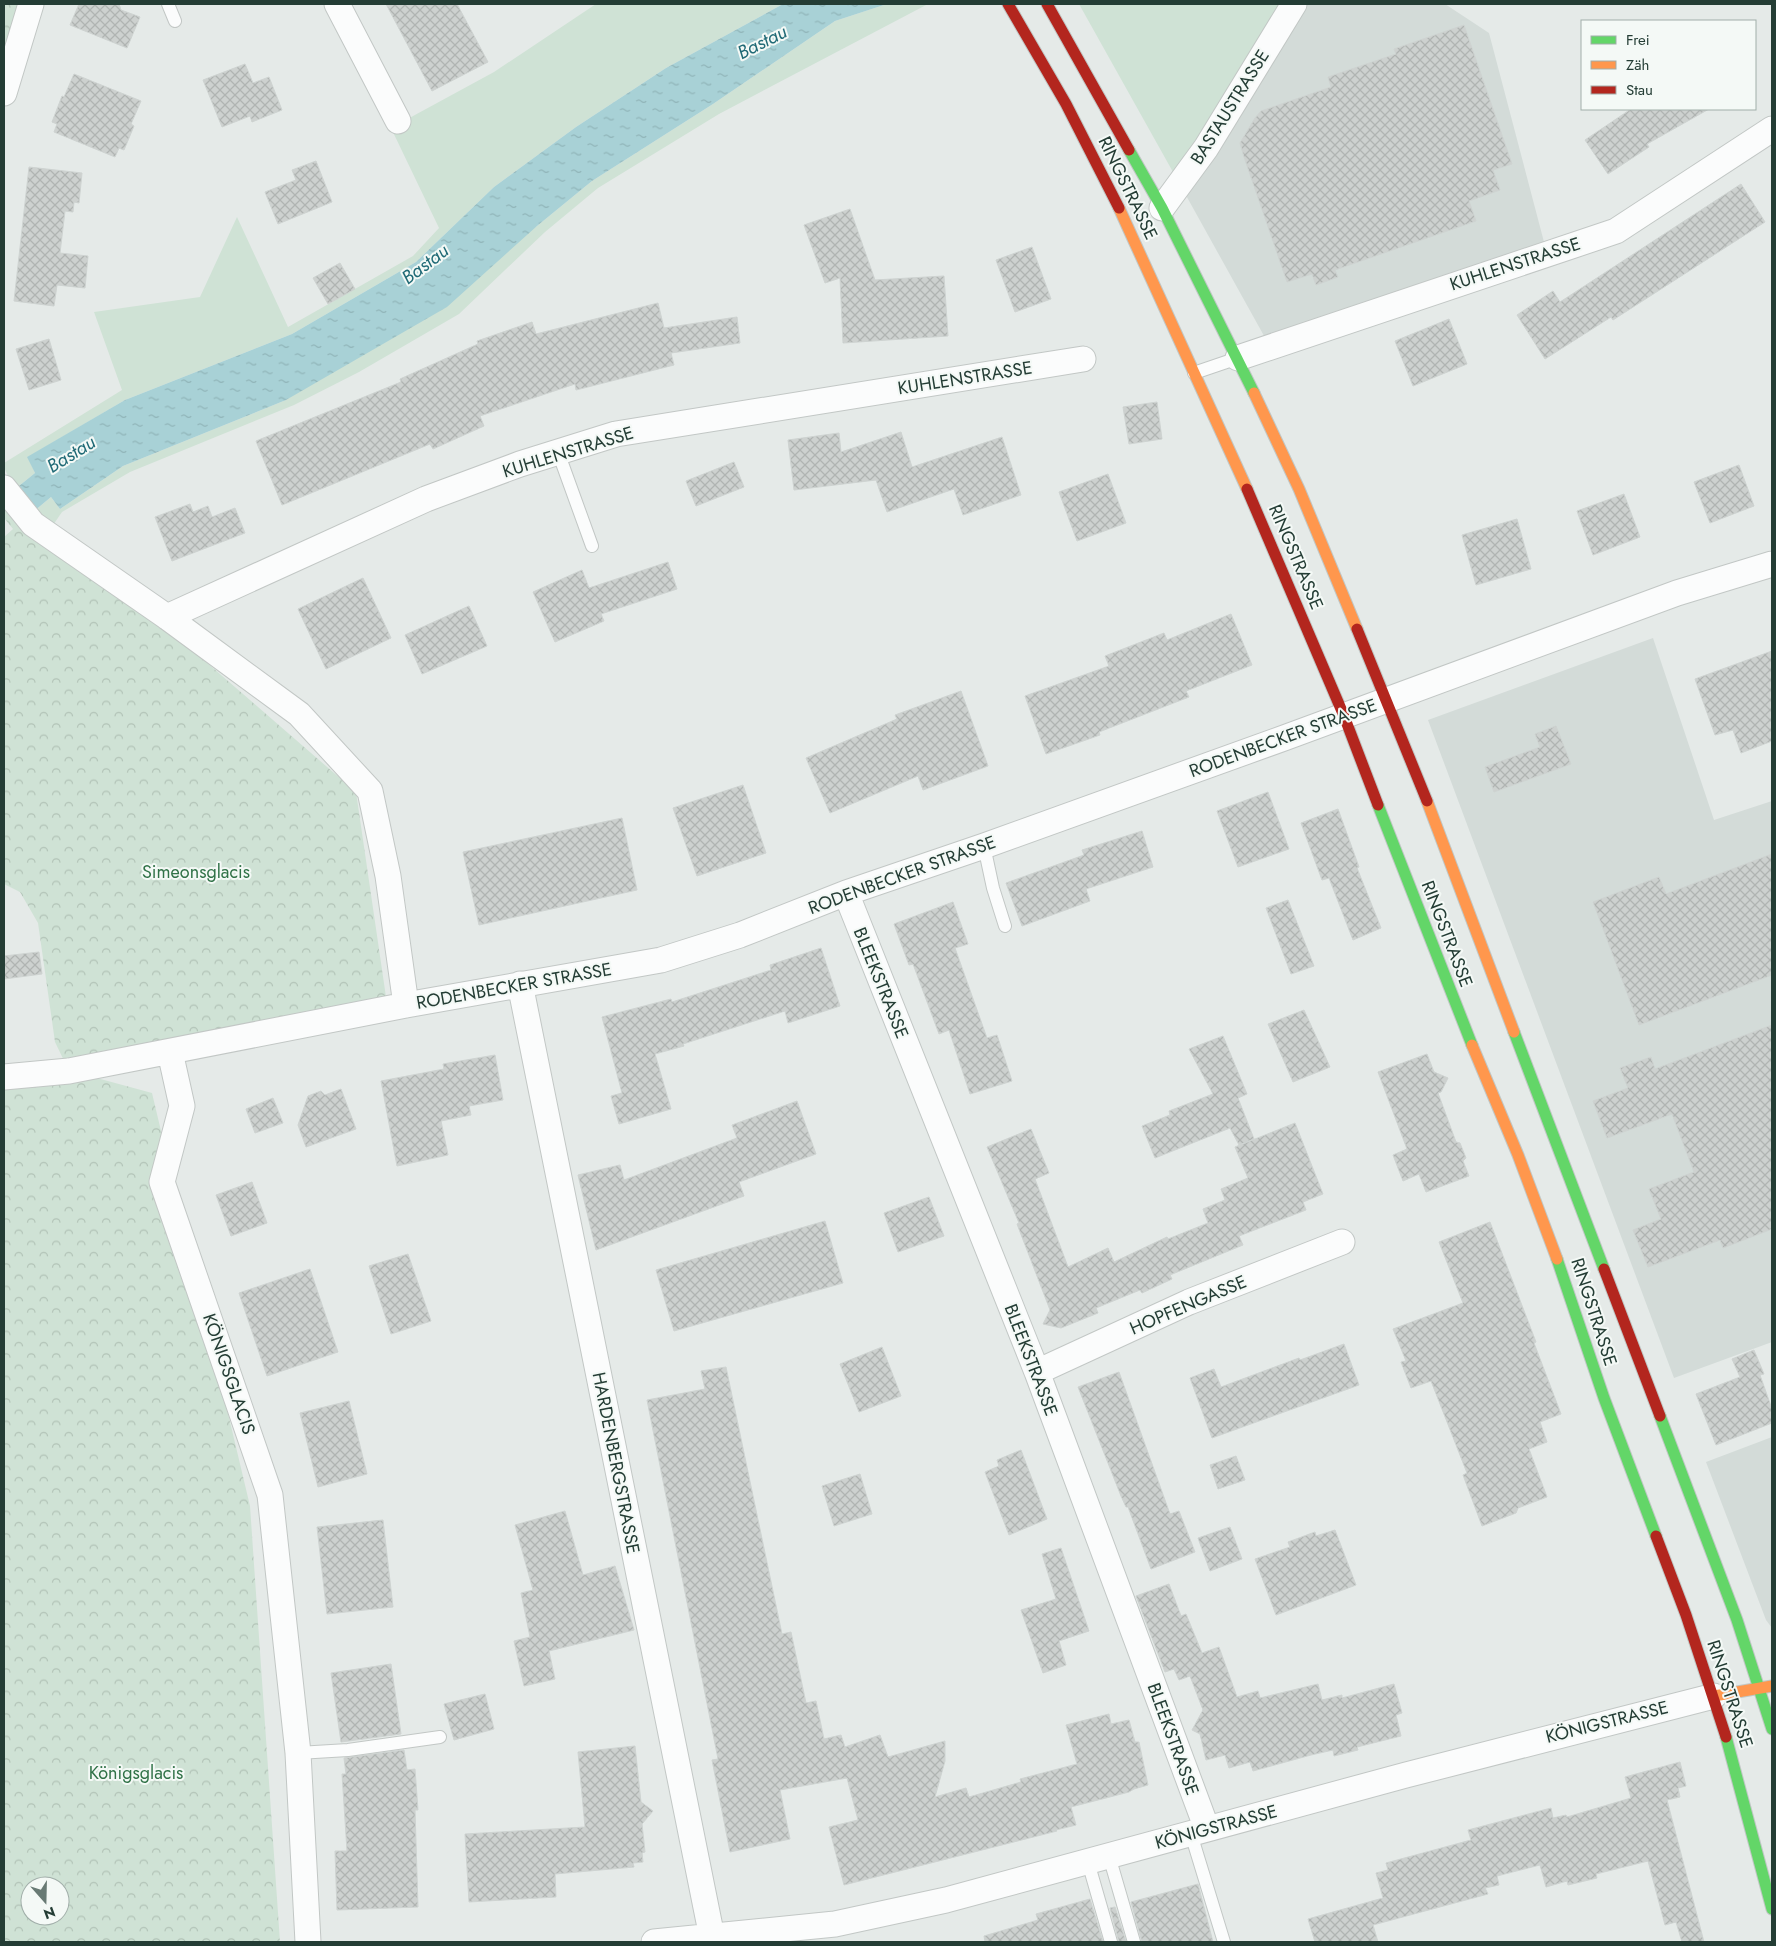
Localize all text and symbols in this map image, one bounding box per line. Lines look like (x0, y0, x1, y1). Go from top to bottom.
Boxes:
water label: Bastau (732, 18, 792, 66)
legend (1581, 20, 1756, 110)
text: Frei (1626, 29, 1650, 51)
street label: BASTAUSTRASSE (1184, 45, 1276, 169)
text: Zäh (1626, 54, 1649, 76)
text: Stau (1626, 79, 1653, 101)
street label: RINGSTRASSE (1092, 132, 1164, 244)
street label: KUHLENSTRASSE (1446, 231, 1584, 297)
water label: Bastau (396, 237, 454, 291)
street label: KUHLENSTRASSE (896, 355, 1034, 401)
street label: KUHLENSTRASSE (499, 420, 637, 484)
water label: Bastau (41, 428, 101, 479)
street label: RINGSTRASSE (1262, 500, 1330, 614)
street label: RODENBECKER STRASSE (1186, 692, 1380, 784)
street label: RODENBECKER STRASSE (805, 829, 999, 921)
park label: Simeonsglacis (142, 859, 250, 885)
street label: RINGSTRASSE (1415, 877, 1479, 991)
street label: BLEEKSTRASSE (847, 923, 915, 1043)
street label: RODENBECKER STRASSE (414, 956, 614, 1016)
street label: RINGSTRASSE (1564, 1255, 1624, 1369)
street label: HOPFENGASSE (1126, 1269, 1250, 1341)
street label: BLEEKSTRASSE (998, 1300, 1064, 1420)
street label: KÖNIGSGLACIS (196, 1310, 262, 1438)
street label: HARDENBERGSTRASSE (586, 1370, 646, 1556)
street label: RINGSTRASSE (1700, 1637, 1760, 1751)
street label: BLEEKSTRASSE (1141, 1679, 1205, 1799)
street label: KÖNIGSTRASSE (1543, 1694, 1671, 1750)
park label: Königsglacis (89, 1760, 183, 1786)
street label: KÖNIGSTRASSE (1152, 1798, 1280, 1856)
north arrow (20, 1876, 70, 1926)
text: N (41, 1902, 58, 1925)

